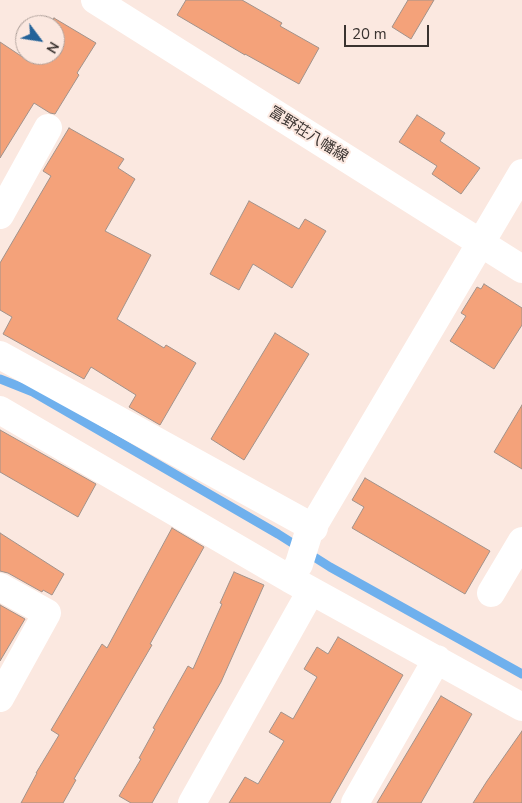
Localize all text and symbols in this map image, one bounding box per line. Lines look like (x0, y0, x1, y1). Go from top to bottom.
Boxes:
north arrow (15, 15, 65, 65)
scale bar (347, 15, 432, 47)
text: 20 m (352, 24, 387, 44)
text: N (42, 38, 63, 57)
street label: 富野荘八幡線 (265, 104, 351, 166)

